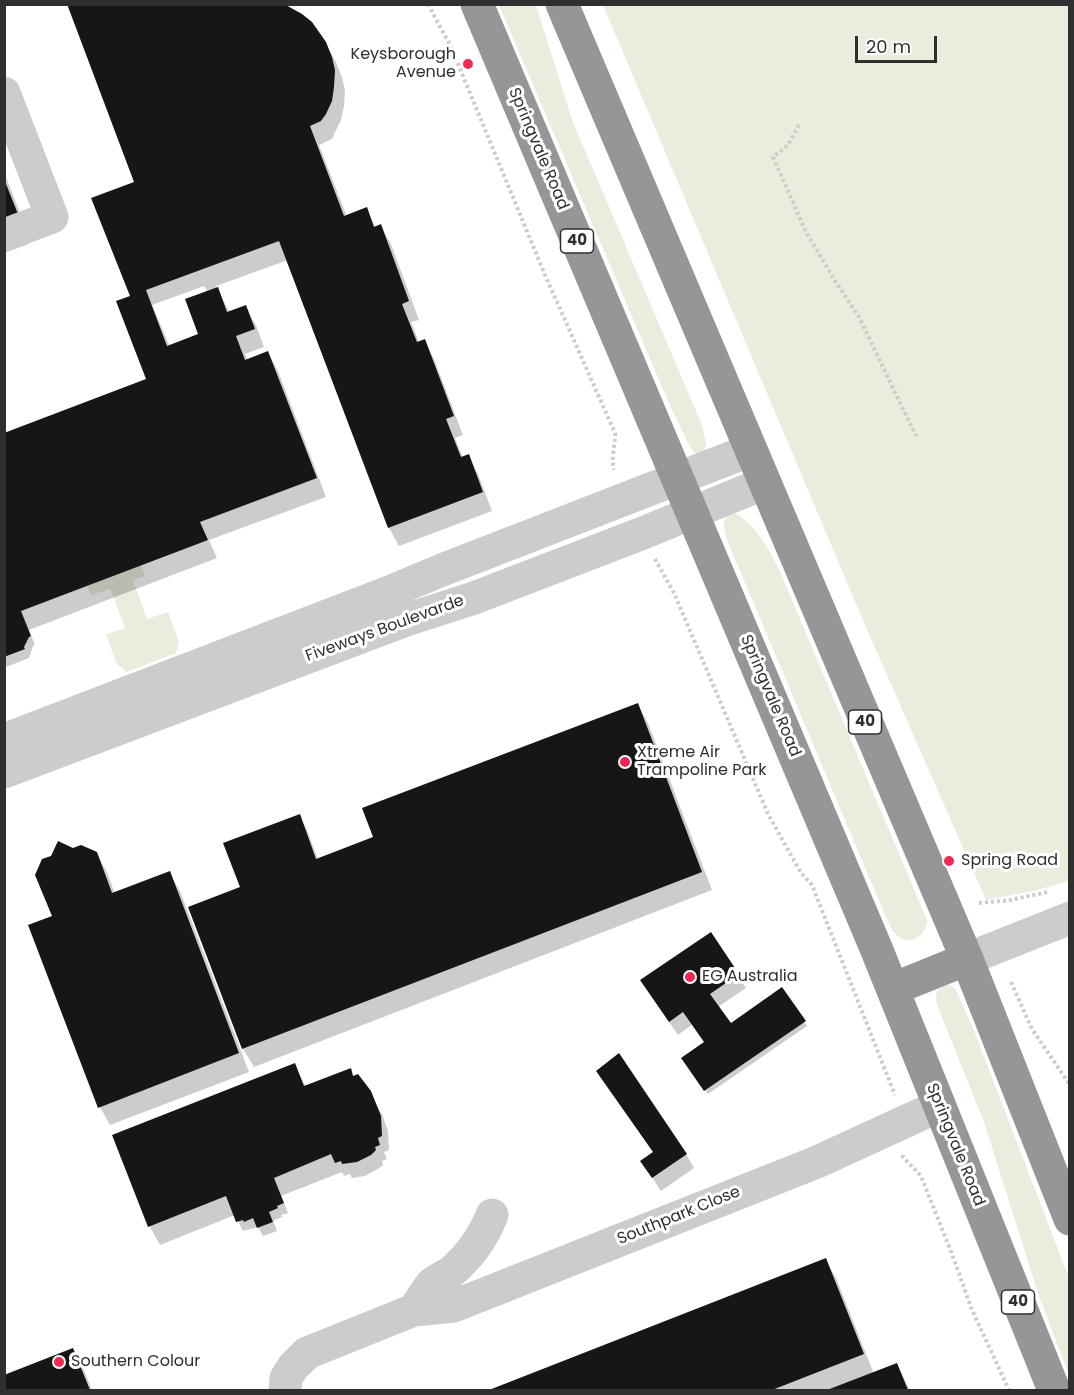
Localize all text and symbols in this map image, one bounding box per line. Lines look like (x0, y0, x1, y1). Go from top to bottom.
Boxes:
scale bar (858, 24, 940, 62)
text: 20 m (866, 34, 911, 59)
place label: Keysborough Avenue (351, 45, 456, 83)
marker: Keysborough Avenue (461, 57, 475, 71)
street label: Springvale Road (504, 85, 572, 213)
road number: 40 (560, 229, 594, 253)
street label: Fiveways Boulevarde (303, 591, 467, 667)
street label: Springvale Road (736, 632, 804, 760)
road number: 40 (848, 710, 882, 734)
place label: Xtreme Air Trampoline Park (637, 743, 767, 781)
marker: Xtreme Air Trampoline Park (618, 755, 632, 769)
place label: Spring Road (961, 851, 1058, 871)
marker: Spring Road (942, 854, 956, 868)
place label: EG Australia (702, 967, 798, 987)
marker: EG Australia (683, 970, 697, 984)
street label: Springvale Road (922, 1081, 988, 1209)
street label: Southpark Close (615, 1183, 743, 1249)
road number: 40 (1002, 1290, 1034, 1314)
place label: Southern Colour (71, 1352, 200, 1372)
marker: Southern Colour (52, 1355, 66, 1369)

